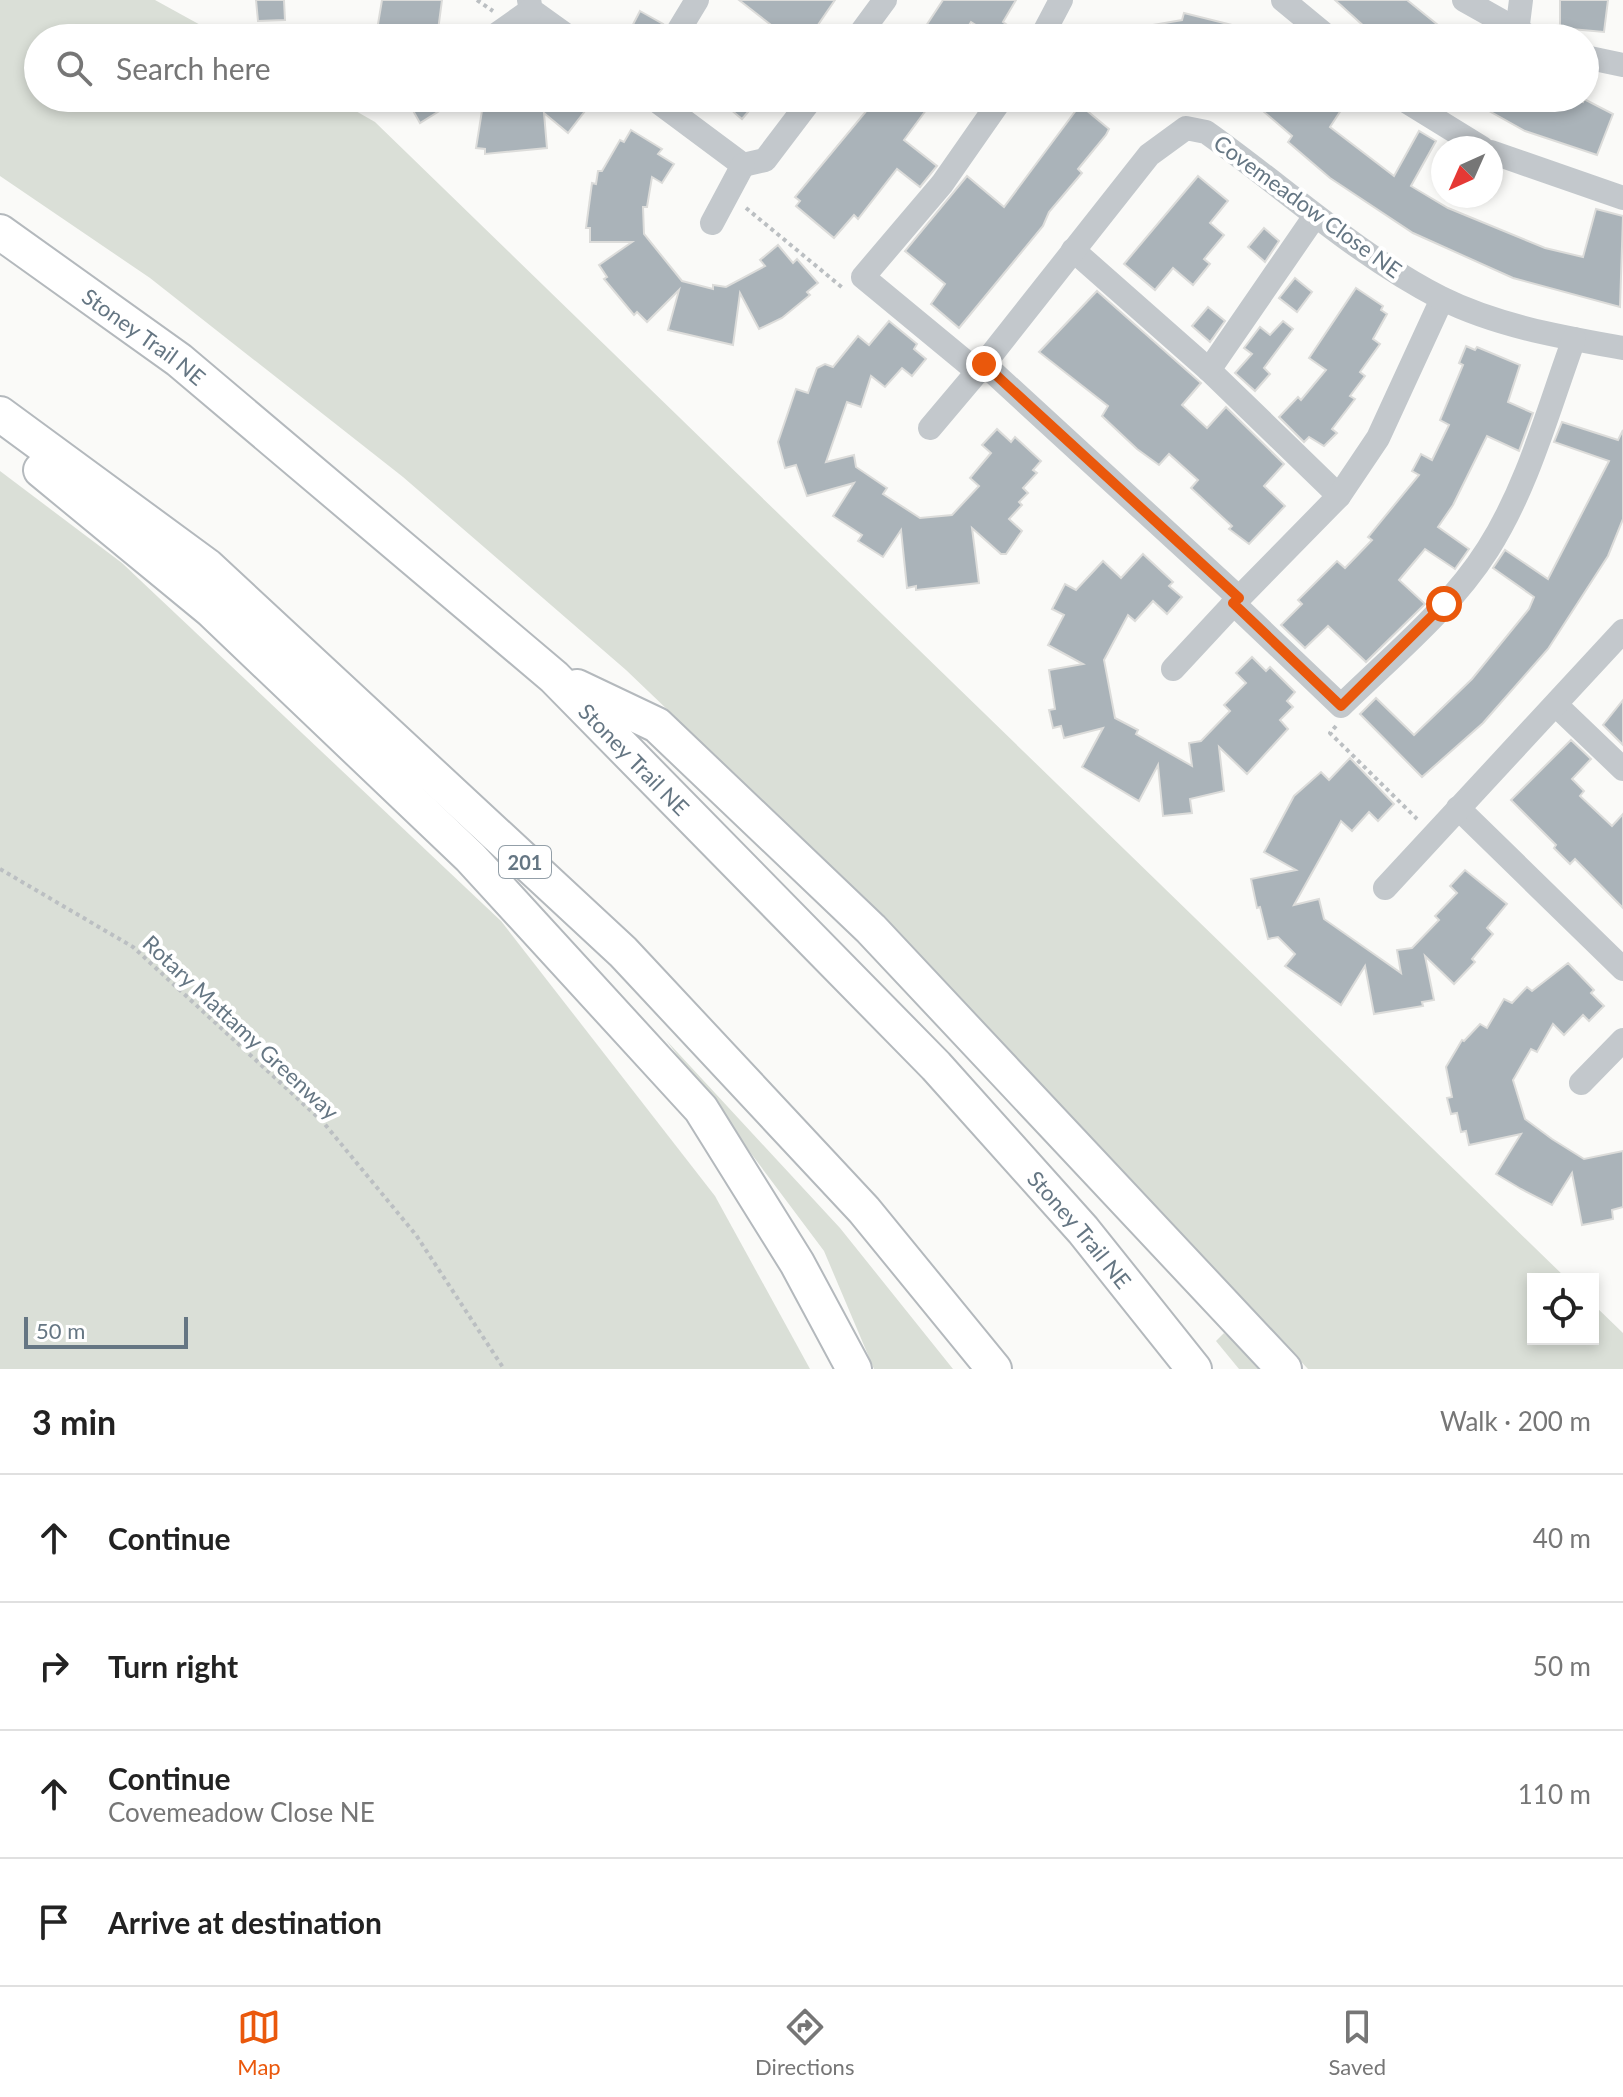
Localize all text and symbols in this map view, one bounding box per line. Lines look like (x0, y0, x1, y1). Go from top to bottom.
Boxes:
search box (24, 24, 1599, 112)
icon: search (52, 46, 96, 90)
text: Search here (116, 50, 271, 86)
street label: Covemeadow Close NE (1209, 129, 1407, 283)
north arrow (1431, 136, 1503, 208)
street label: Stoney Trail NE (77, 282, 211, 390)
route end (966, 346, 1002, 382)
route start (1426, 586, 1462, 622)
street label: Stoney Trail NE (574, 697, 695, 821)
road number: 201 (499, 846, 551, 878)
street label: Rotary Mattamy Greenway (138, 929, 345, 1125)
street label: Stoney Trail NE (1022, 1165, 1138, 1294)
map controls (1527, 1273, 1599, 1345)
button: locate (1527, 1273, 1599, 1345)
scale bar (24, 1313, 188, 1349)
text: 50 m (36, 1317, 85, 1344)
text: 3 min (32, 1401, 116, 1442)
text: Walk · 200 m (1440, 1405, 1591, 1437)
icon: ahead (32, 1516, 76, 1560)
text: Continue (108, 1520, 231, 1556)
text: 40 m (1533, 1522, 1591, 1554)
icon: right (32, 1644, 76, 1688)
text: Turn right (108, 1648, 238, 1684)
text: 50 m (1533, 1650, 1591, 1682)
text: Continue (108, 1760, 231, 1796)
icon: ahead (32, 1772, 76, 1816)
text: 110 m (1518, 1778, 1591, 1810)
text: Covemeadow Close NE (108, 1796, 375, 1828)
icon: arrive (32, 1900, 76, 1944)
text: Arrive at destination (108, 1904, 382, 1940)
tab: Map (237, 2005, 281, 2080)
tab: Directions (755, 2005, 854, 2080)
tab: Saved (1328, 2005, 1386, 2080)

